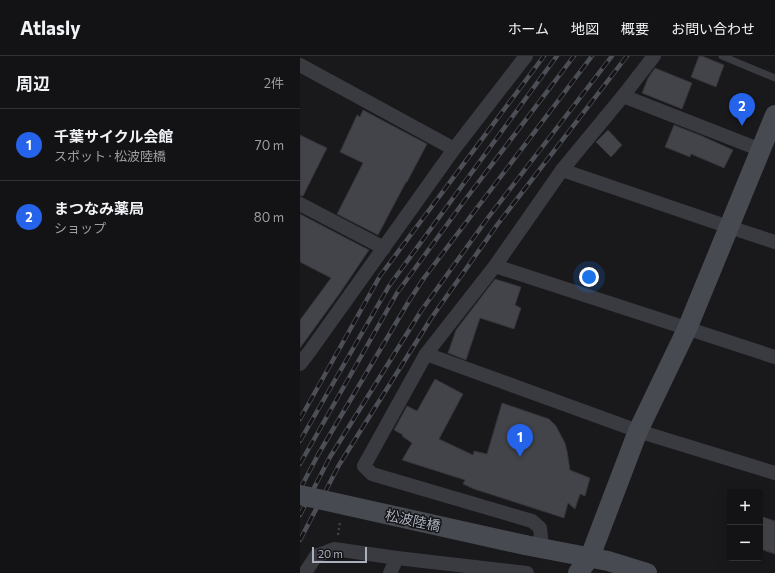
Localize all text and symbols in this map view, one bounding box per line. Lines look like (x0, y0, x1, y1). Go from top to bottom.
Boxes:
text: Atlasly (20, 16, 81, 39)
text: ホーム (507, 20, 549, 37)
text: 地図 (571, 20, 599, 37)
text: 概要 (621, 20, 649, 37)
text: お問い合わせ (671, 20, 755, 37)
text: 周辺 (16, 73, 50, 94)
text: 2件 (264, 75, 284, 91)
pin: 2 (729, 93, 755, 126)
text: 千葉サイクル会館 (54, 127, 173, 145)
text: 1 (26, 137, 32, 153)
text: 70 m (255, 137, 284, 153)
text: スポット · 松波陸橋 (54, 148, 166, 164)
text: まつなみ薬局 (54, 199, 144, 217)
text: 2 (25, 209, 33, 225)
text: 80 m (254, 209, 284, 225)
text: ショップ (54, 220, 106, 236)
your location (579, 267, 599, 287)
pin: 1 (507, 424, 533, 457)
map controls (727, 489, 763, 561)
button: + (727, 489, 763, 525)
street label: 松波陸橋 (384, 506, 442, 534)
button: − (727, 525, 763, 561)
scale bar (312, 545, 367, 564)
text: 20 m (318, 547, 343, 560)

